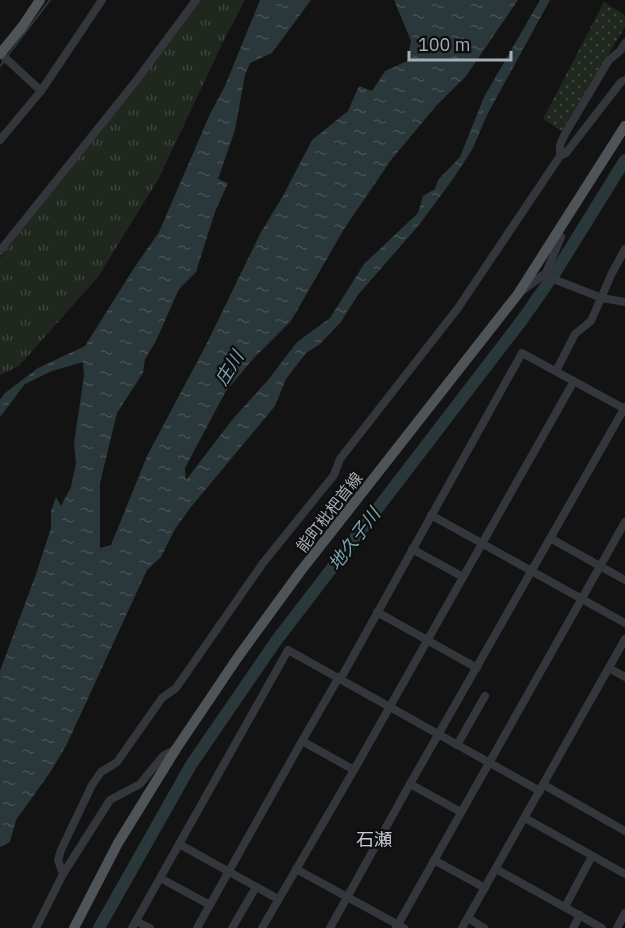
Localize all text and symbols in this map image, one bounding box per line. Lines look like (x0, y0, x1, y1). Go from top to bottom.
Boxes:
scale bar (409, 24, 511, 62)
text: 100 m (418, 33, 470, 56)
water label: 庄川 (210, 345, 249, 389)
street label: 能町枇杷首線 (292, 468, 366, 556)
water label: 地久子川 (323, 502, 386, 575)
district label: 石瀬 (356, 828, 392, 851)

